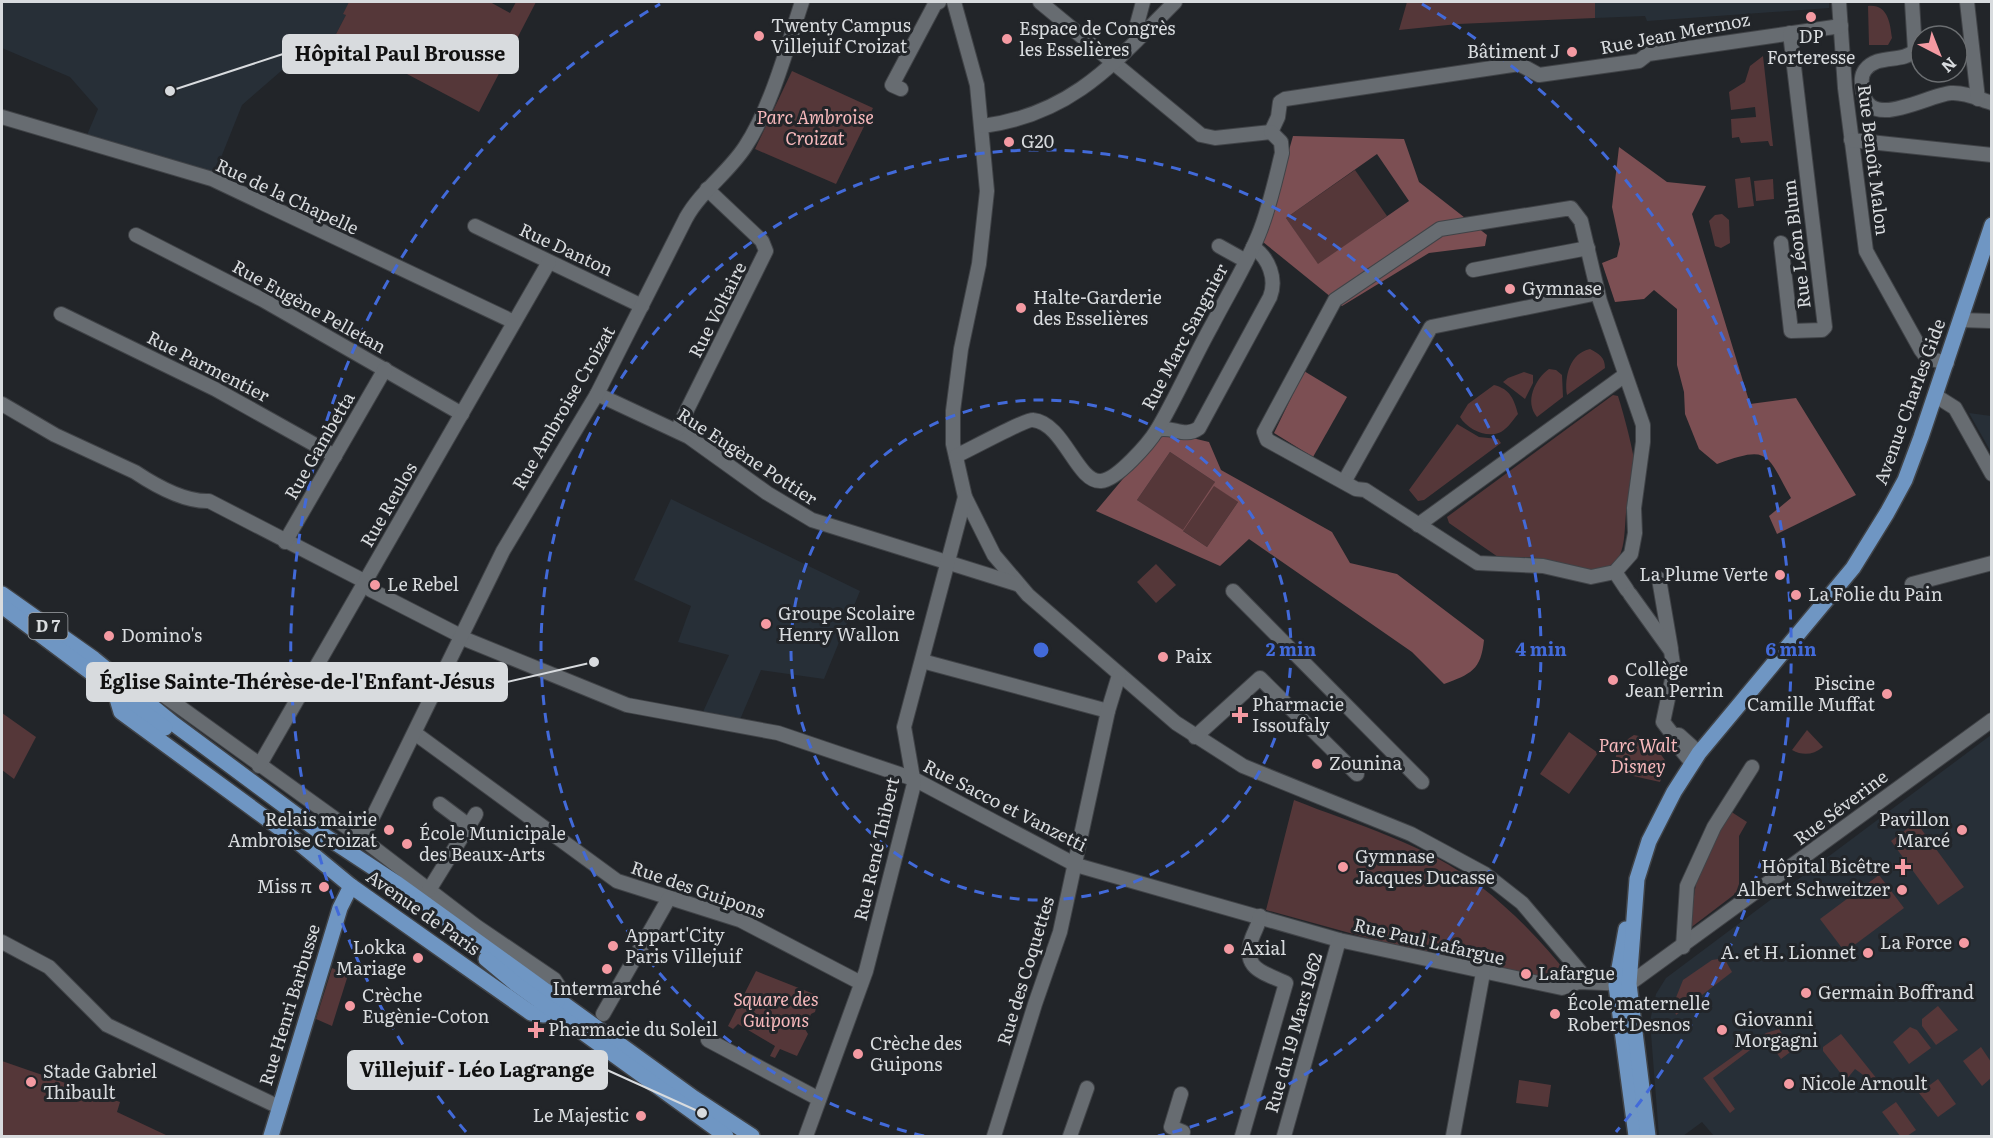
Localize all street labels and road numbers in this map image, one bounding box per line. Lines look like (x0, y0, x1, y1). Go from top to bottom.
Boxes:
street label: Rue Jean Mermoz (1597, 5, 1752, 60)
street label: Rue Benoît Malon (1852, 83, 1897, 237)
street label: Rue de la Chapelle (212, 151, 364, 241)
street label: Rue Léon Blum (1774, 178, 1817, 310)
street label: Rue Danton (515, 215, 618, 282)
street label: Rue Eugène Pelletan (228, 252, 392, 359)
street label: Rue Voltaire (681, 257, 752, 362)
street label: Rue Marc Sangnier (1134, 258, 1234, 414)
street label: Avenue Charles Gide (1866, 315, 1951, 488)
street label: Rue Ambroise Croizat (505, 319, 621, 494)
street label: Rue Parmentier (143, 323, 275, 408)
street label: Rue Gambetta (277, 386, 361, 504)
street label: Rue Eugène Pottier (672, 400, 824, 512)
street label: Rue Reulos (352, 457, 423, 552)
road number: D 7 (28, 613, 68, 639)
street label: Rue Sacco et Vanzetti (919, 752, 1092, 858)
street label: Rue Séverine (1787, 762, 1893, 851)
street label: Rue René Thibert (846, 773, 905, 923)
street label: Rue des Guipons (628, 853, 769, 924)
street label: Avenue de Paris (361, 862, 486, 961)
street label: Rue des Coquettes (989, 893, 1060, 1048)
street label: Rue Paul Lafargue (1351, 910, 1508, 971)
street label: Rue Henri Barbusse (251, 920, 326, 1089)
street label: Rue du 19 Mars 1962 (1257, 949, 1328, 1116)

